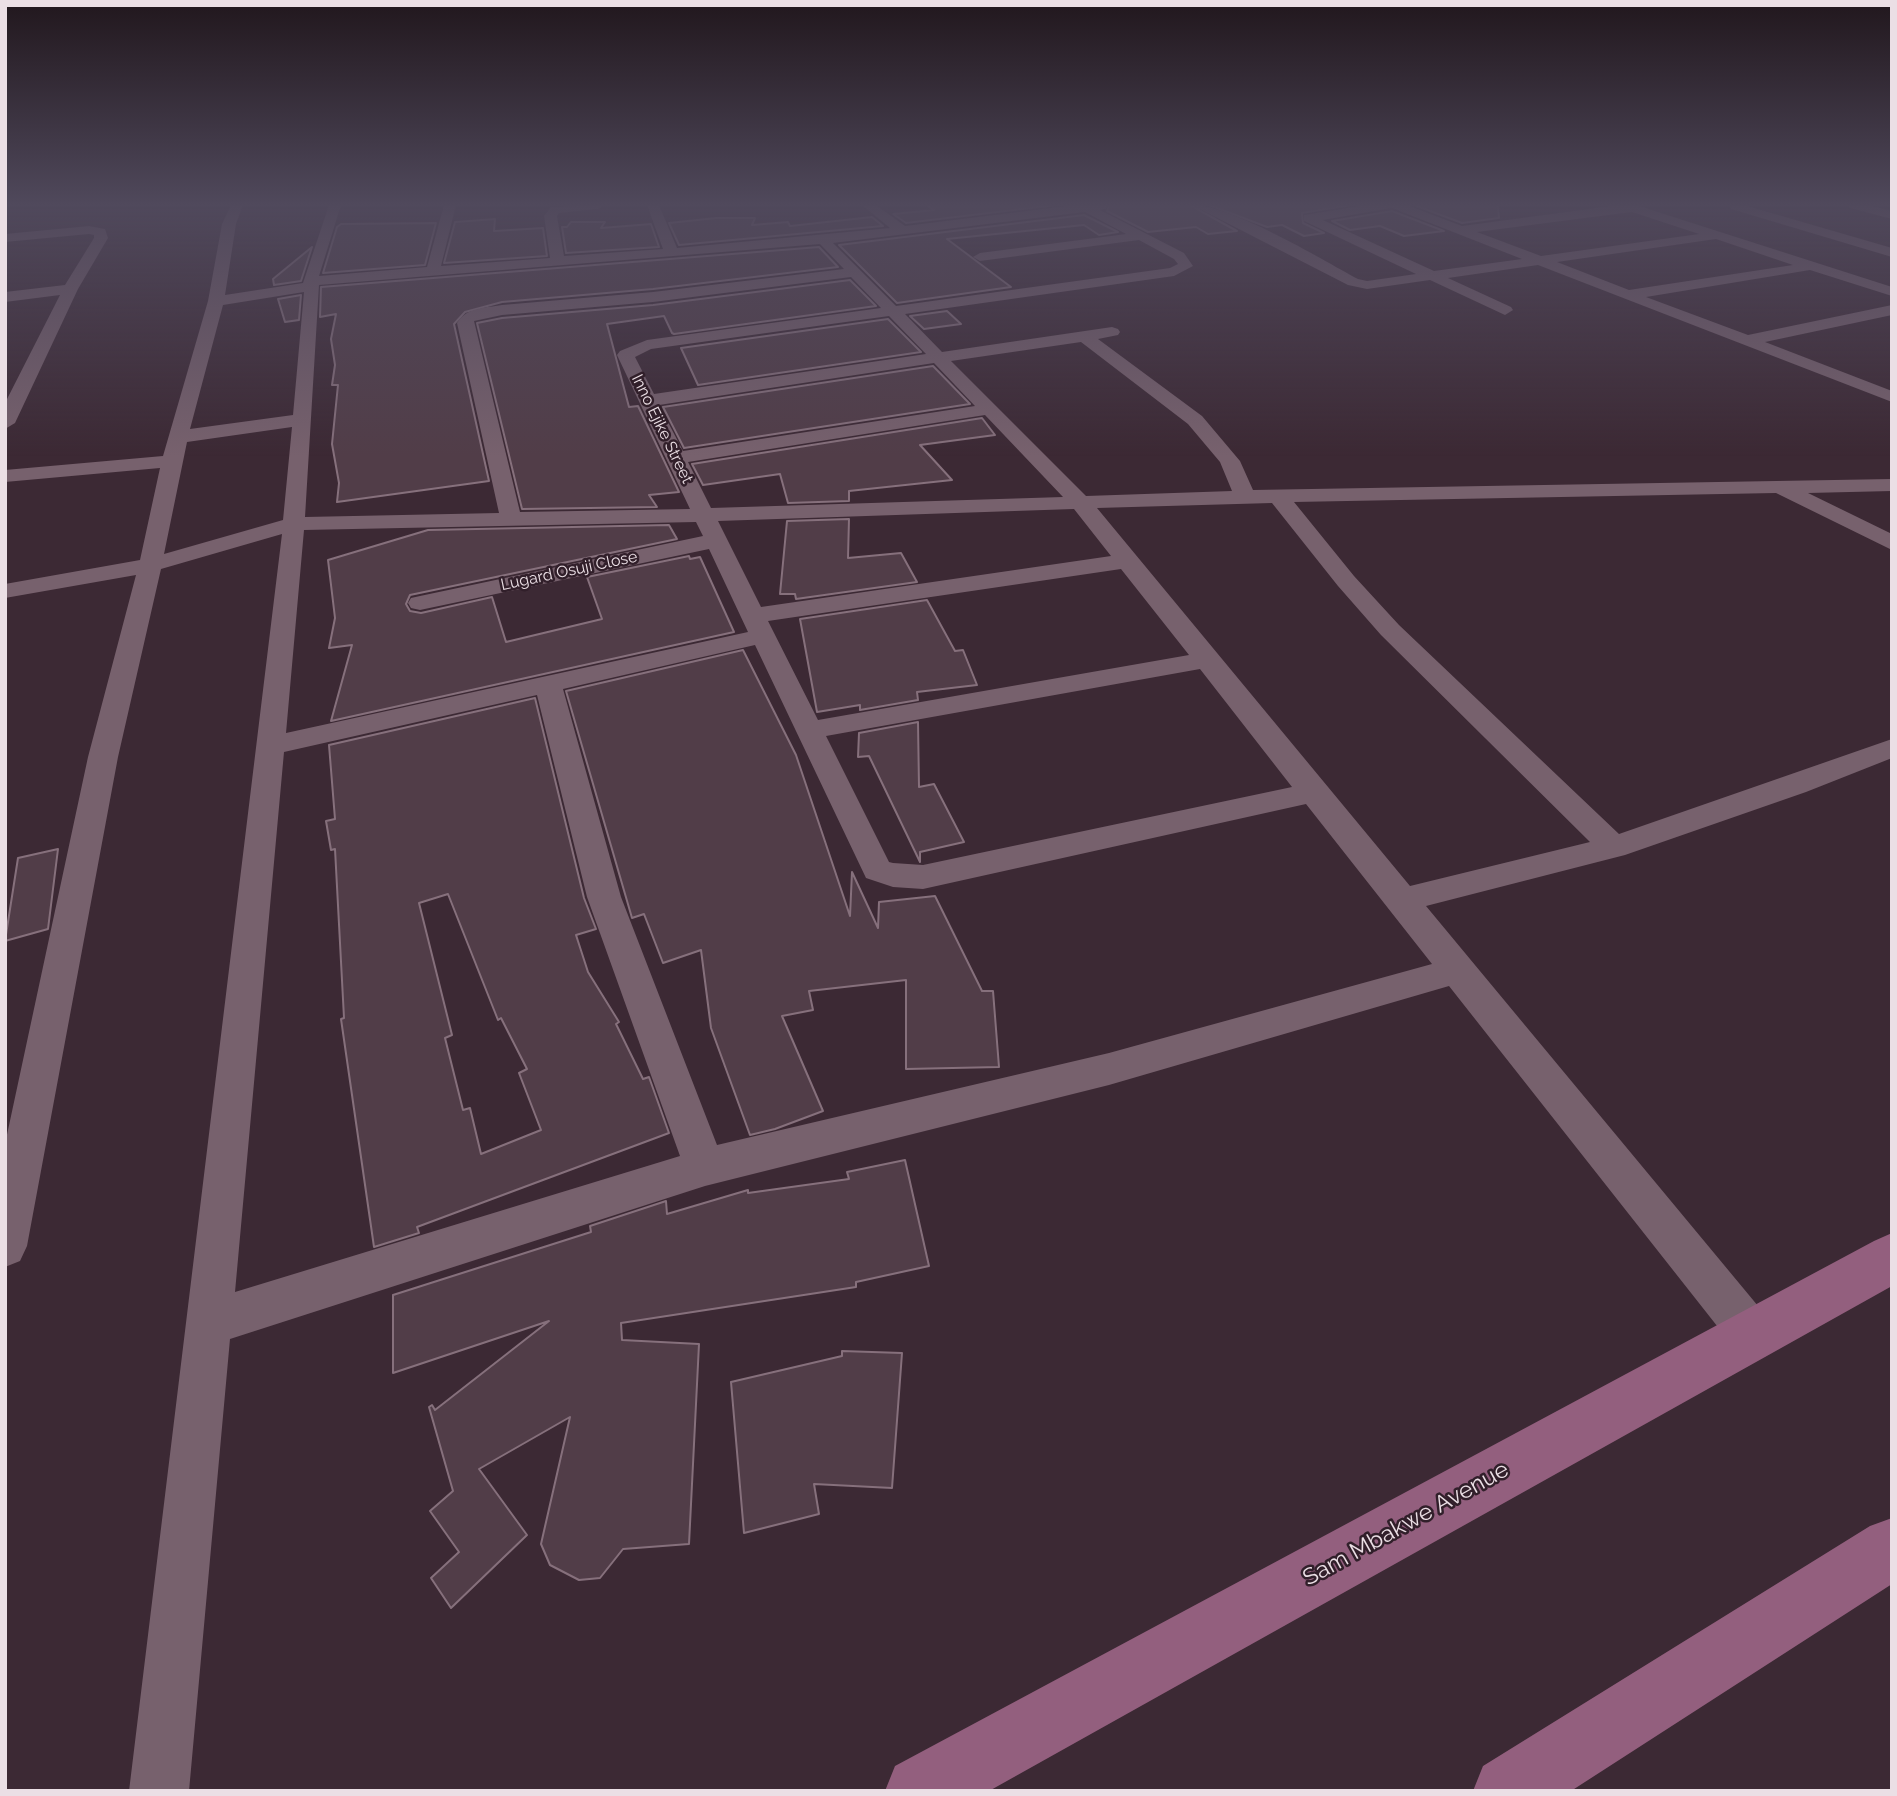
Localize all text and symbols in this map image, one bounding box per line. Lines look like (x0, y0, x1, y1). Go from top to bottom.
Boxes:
street label: Inno Ejike Street (627, 371, 697, 487)
street label: Lugard Osuji Close (499, 547, 639, 595)
street label: Sam Mbakwe Avenue (1298, 1456, 1514, 1592)

